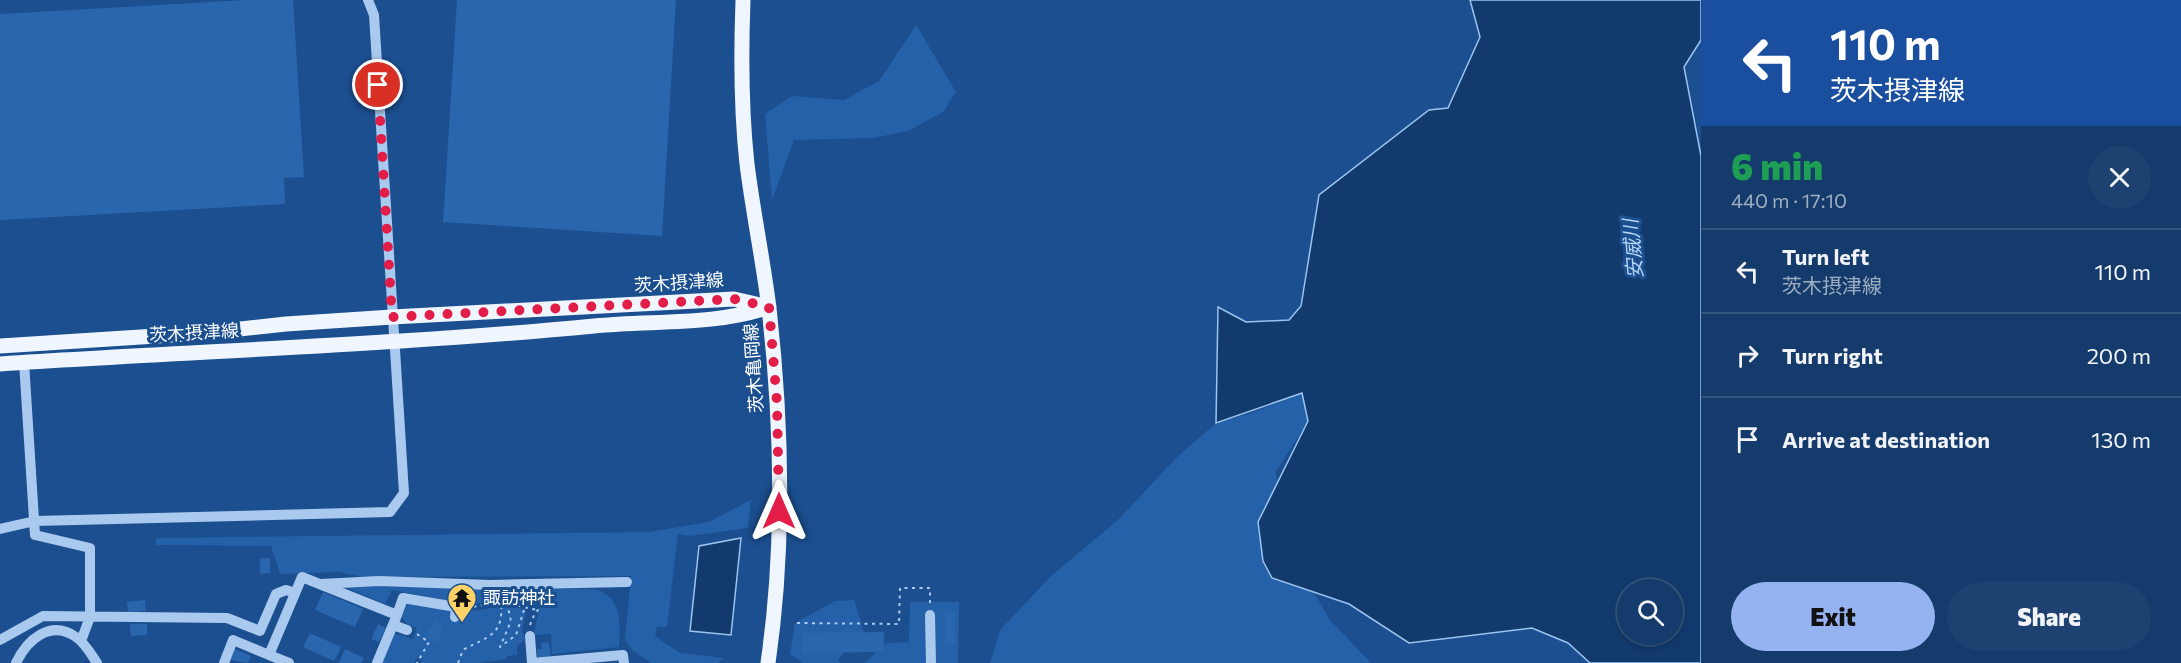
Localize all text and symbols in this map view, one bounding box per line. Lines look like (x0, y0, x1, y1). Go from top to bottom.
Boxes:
text: 110 m (1830, 17, 1941, 69)
icon: left (1731, 24, 1809, 102)
pin (352, 59, 403, 110)
icon: arrive (361, 68, 394, 101)
text: 茨木摂津線 (1830, 73, 1965, 106)
text: 6 min (1731, 143, 1823, 187)
button: close (2088, 146, 2151, 209)
text: 440 m · 17:10 (1731, 188, 1847, 212)
water label: 安威川 (1617, 216, 1647, 280)
text: Turn left (1782, 243, 1869, 270)
icon: left (1731, 255, 1764, 288)
text: 110 m (2094, 258, 2151, 285)
street label: 茨木摂津線 (633, 268, 725, 296)
text: 茨木摂津線 (1782, 273, 1882, 297)
street label: 茨木摂津線 (148, 319, 239, 345)
street label: 茨木亀岡線 (739, 322, 767, 414)
icon: right (1731, 339, 1764, 372)
text: Turn right (1782, 342, 1883, 369)
text: 200 m (2087, 342, 2151, 369)
icon: arrive (1731, 423, 1764, 456)
text: Arrive at destination (1782, 426, 1990, 453)
text: 130 m (2091, 426, 2151, 453)
position arrow (747, 479, 811, 543)
map controls (1617, 579, 1683, 645)
button: search (1617, 579, 1683, 645)
temple icon: 諏訪神社 (446, 582, 478, 624)
button: Exit (1731, 582, 1935, 651)
button: Share (1947, 582, 2151, 651)
place label: 諏訪神社 (483, 586, 555, 608)

